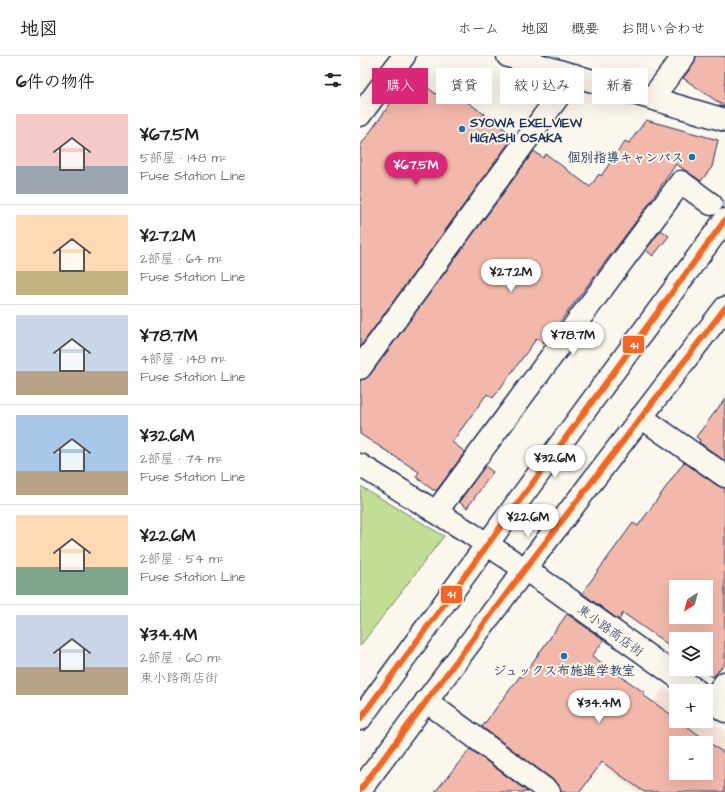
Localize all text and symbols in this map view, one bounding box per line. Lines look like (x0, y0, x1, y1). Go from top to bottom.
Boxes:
text: 地図 (20, 16, 58, 43)
text: ホーム (458, 19, 499, 39)
text: 地図 (521, 19, 549, 39)
text: 概要 (571, 19, 599, 39)
text: お問い合わせ (621, 19, 705, 39)
chip: 購入 (372, 68, 428, 104)
chip: 賃貸 (436, 68, 492, 104)
chip: 絞り込み (500, 68, 584, 104)
chip: 新着 (592, 68, 648, 104)
icon: filters (322, 69, 344, 91)
text: 6件の物件 (16, 70, 95, 94)
place label: SYOWA EXELVIEW HIGASHI OSAKA (469, 114, 583, 147)
text: ¥67.5M (140, 123, 199, 147)
marker: SYOWA EXELVIEW HIGASHI OSAKA (457, 124, 467, 134)
icon: home (48, 130, 96, 178)
text: 5部屋 · 148 m² (140, 149, 227, 167)
place label: 個別指導キャンパス (568, 149, 684, 167)
pin: ¥67.5M (383, 152, 449, 186)
marker: 個別指導キャンパス (687, 152, 697, 162)
text: ¥67.5M (394, 156, 438, 174)
text: Fuse Station Line (140, 167, 245, 185)
text: ¥27.2M (140, 224, 195, 248)
icon: home (48, 231, 96, 279)
text: 2部屋 · 64 m² (140, 250, 223, 268)
pin: ¥27.2M (478, 259, 544, 293)
text: ¥27.2M (490, 263, 532, 281)
text: Fuse Station Line (140, 268, 245, 286)
pin: ¥78.7M (540, 322, 606, 356)
text: ¥78.7M (140, 324, 197, 348)
text: ¥78.7M (551, 326, 595, 344)
icon: home (48, 331, 96, 379)
line badge: 41 (622, 335, 645, 354)
text: 41 (630, 338, 639, 353)
text: 4部屋 · 148 m² (140, 350, 226, 368)
text: Fuse Station Line (140, 368, 245, 386)
text: ¥32.6M (140, 424, 195, 448)
icon: home (48, 431, 96, 479)
pin: ¥32.6M (522, 445, 588, 479)
text: ¥32.6M (534, 449, 576, 467)
text: 2部屋 · 74 m² (140, 450, 223, 468)
text: Fuse Station Line (140, 468, 245, 486)
pin: ¥22.6M (495, 504, 561, 538)
text: ¥22.6M (507, 508, 549, 526)
text: ¥22.6M (140, 524, 196, 548)
icon: home (48, 531, 96, 579)
text: 2部屋 · 54 m² (140, 550, 224, 568)
text: Fuse Station Line (140, 568, 245, 586)
north arrow (669, 580, 713, 624)
map controls (669, 580, 713, 780)
line badge: 41 (440, 585, 463, 604)
text: 41 (447, 587, 456, 602)
street label: 東小路商店街 (574, 601, 647, 661)
text: ¥34.4M (140, 623, 197, 647)
icon: home (48, 631, 96, 679)
button: layers (669, 632, 713, 676)
text: 2部屋 · 60 m² (140, 649, 222, 667)
marker: ジュックス布施進学教室 (559, 651, 569, 661)
place label: ジュックス布施進学教室 (493, 662, 635, 680)
text: 東小路商店街 (140, 669, 218, 687)
button: + (669, 684, 713, 728)
pin: ¥34.4M (566, 690, 632, 724)
text: ¥34.4M (577, 694, 621, 712)
button: − (669, 736, 713, 780)

